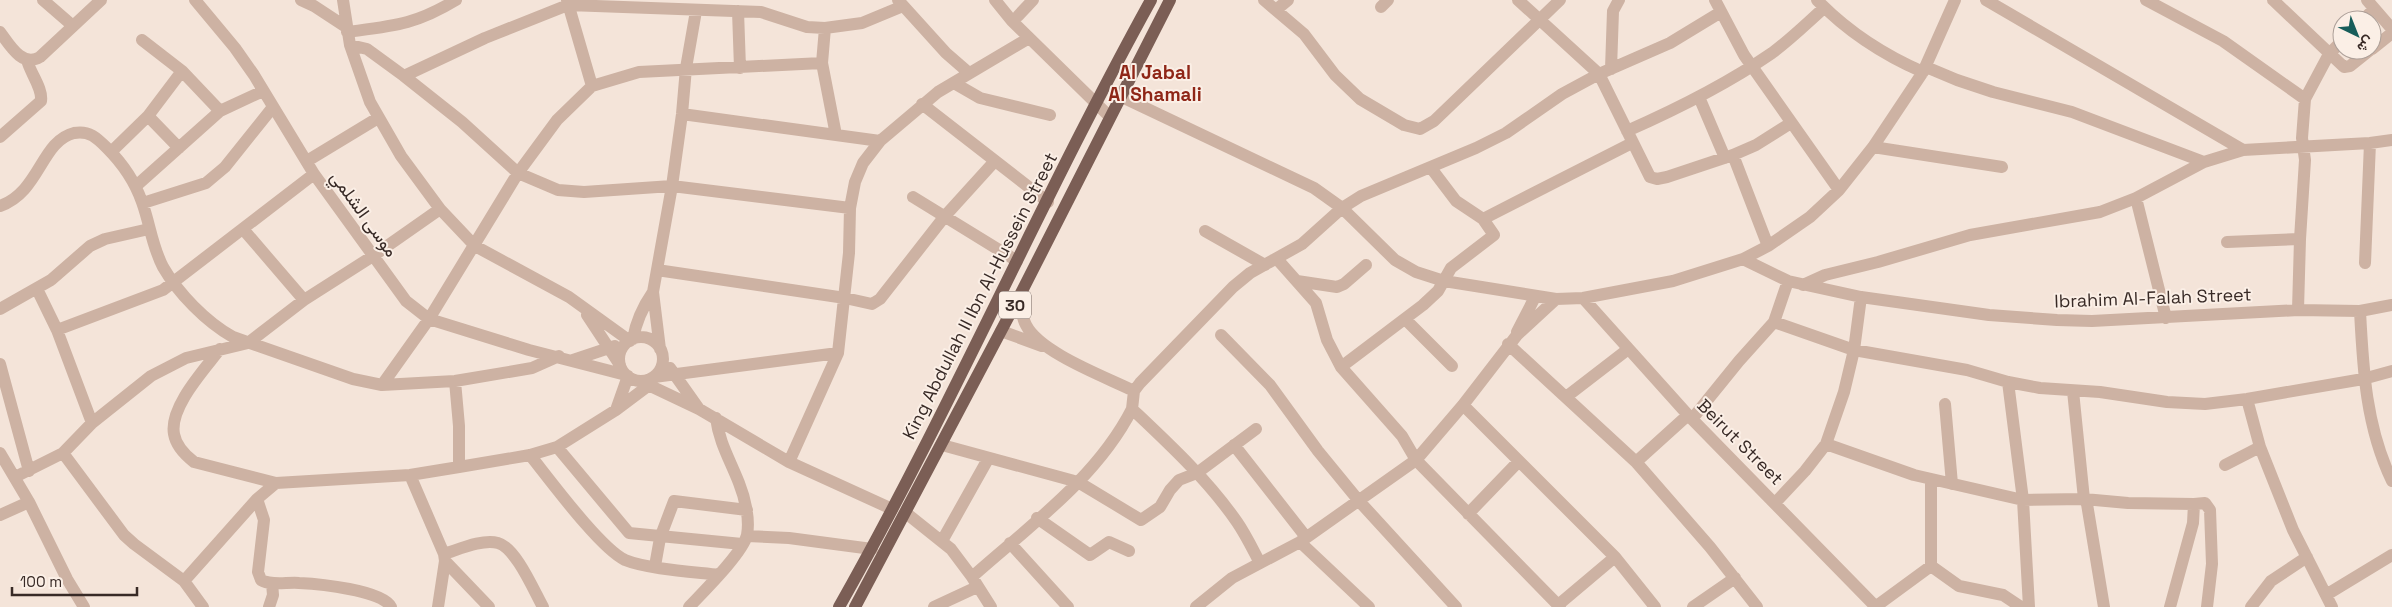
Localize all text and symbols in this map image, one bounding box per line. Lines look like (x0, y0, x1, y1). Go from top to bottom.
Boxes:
north arrow (2332, 10, 2382, 60)
text: ش (2353, 32, 2378, 57)
district label: Al Jabal Al Shamali (1108, 60, 1202, 107)
street label: King Abdullah II Ibn Al-Hussein Street (897, 148, 1062, 443)
street label: موسى الشلمي (322, 166, 403, 264)
street label: Ibrahim Al-Falah Street (2054, 283, 2252, 312)
road number: 30 (999, 292, 1031, 318)
street label: Beirut Street (1692, 394, 1788, 490)
scale bar (12, 564, 138, 596)
text: 100 m (20, 572, 62, 591)

